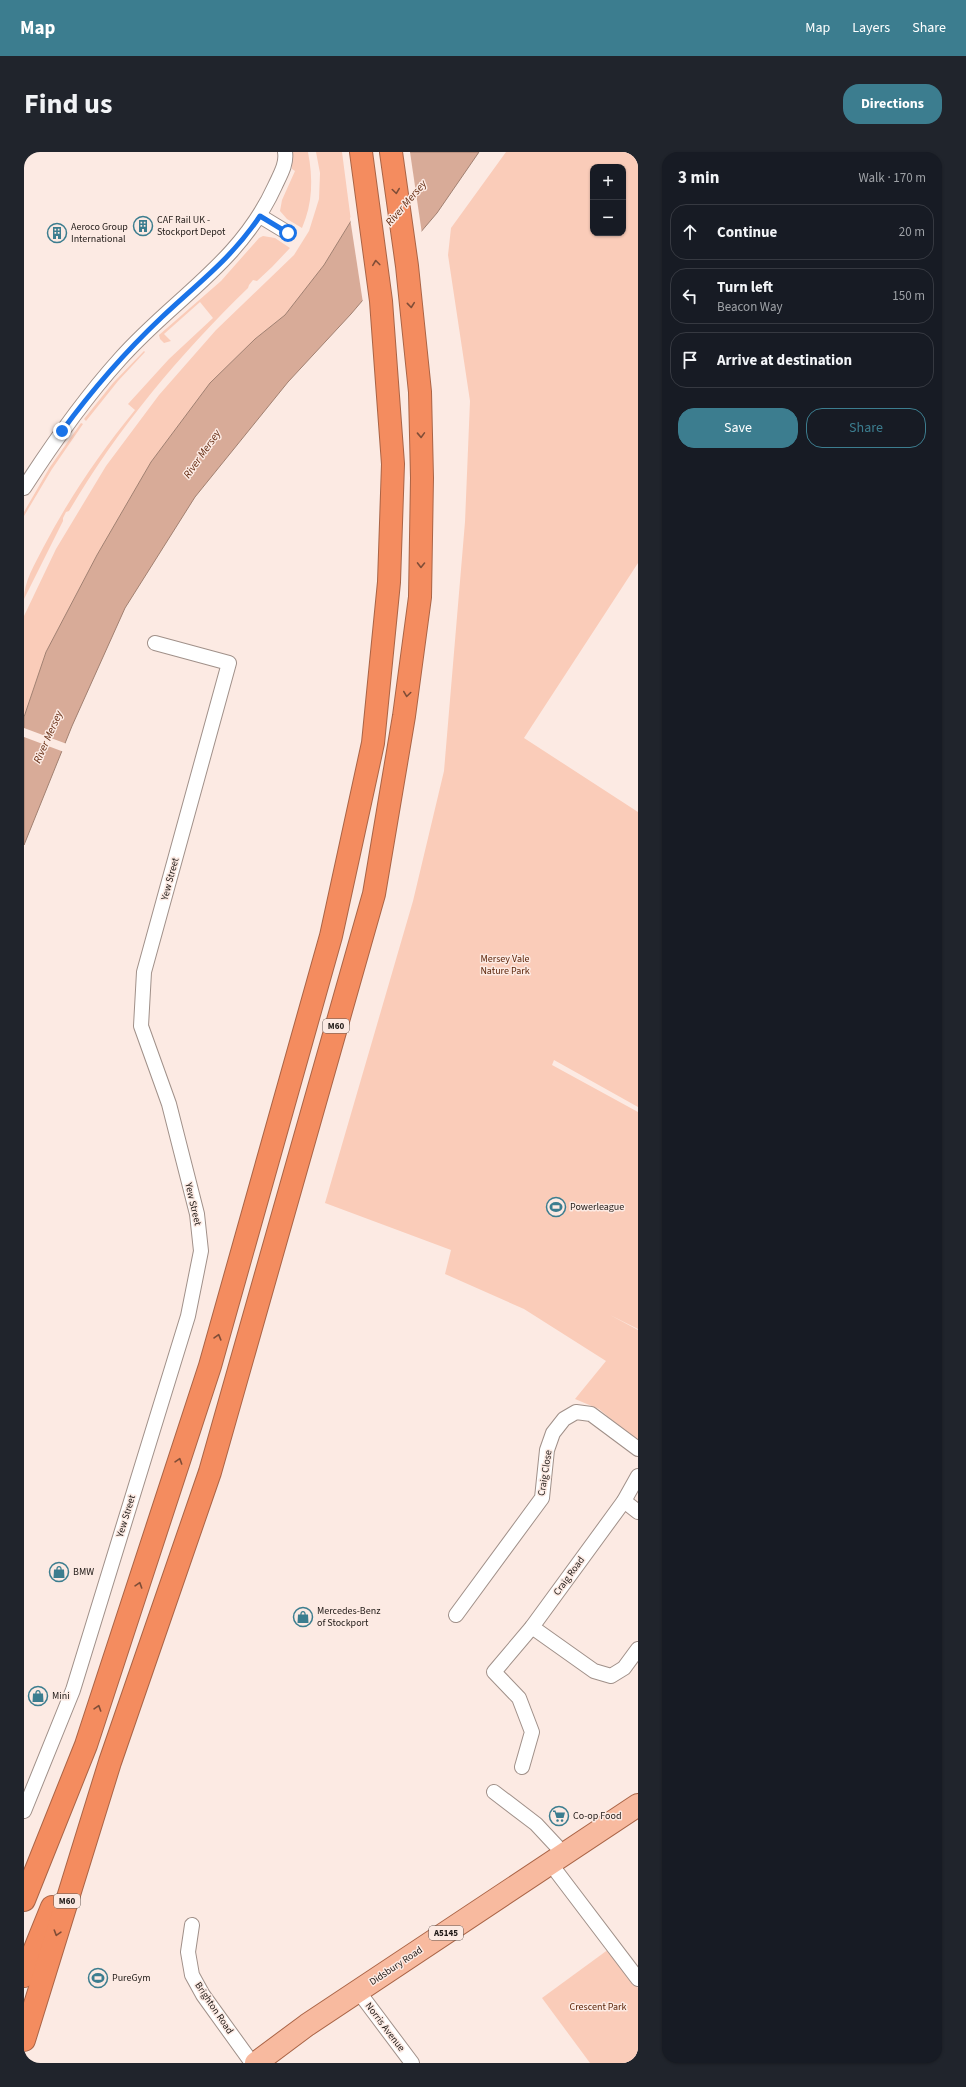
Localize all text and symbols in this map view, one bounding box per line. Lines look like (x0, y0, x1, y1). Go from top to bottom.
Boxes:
text: Map (20, 15, 55, 42)
text: Map (805, 18, 830, 38)
text: Layers (852, 18, 890, 38)
text: Share (912, 18, 946, 38)
text: Find us (24, 84, 112, 124)
button: Directions (843, 84, 942, 124)
map controls (590, 164, 626, 236)
button: + (590, 164, 626, 200)
text: 3 min (678, 166, 719, 190)
text: Walk · 170 m (858, 169, 926, 187)
water label: River Mersey (382, 176, 431, 229)
one-way arrow (391, 188, 400, 194)
button: − (590, 200, 626, 236)
place label: CAF Rail UK - Stockport Depot (157, 213, 226, 239)
building icon: CAF Rail UK - Stockport Depot (132, 215, 154, 237)
place label: Aeroco Group International (71, 220, 128, 246)
icon: ahead (679, 221, 701, 243)
building icon: Aeroco Group International (46, 222, 68, 244)
text: Continue (717, 222, 777, 243)
text: 20 m (899, 223, 925, 241)
route start (279, 224, 297, 242)
one-way arrow (372, 260, 381, 266)
text: Turn left (717, 277, 773, 298)
icon: left (679, 285, 701, 307)
text: 150 m (892, 287, 925, 305)
text: Beacon Way (717, 298, 783, 316)
one-way arrow (407, 302, 416, 308)
icon: arrive (679, 349, 701, 371)
text: Arrive at destination (717, 350, 852, 371)
button: Save (678, 408, 798, 448)
button: Share (806, 408, 926, 448)
route end (53, 422, 71, 440)
water label: River Mersey (180, 426, 225, 481)
one-way arrow (417, 432, 425, 438)
one-way arrow (417, 562, 425, 568)
one-way arrow (403, 691, 412, 697)
water label: River Mersey (30, 707, 67, 766)
street label: Yew Street (157, 856, 183, 903)
park label: Mersey Vale Nature Park (480, 952, 530, 978)
road number: M60 (323, 1019, 349, 1033)
street label: Yew Street (181, 1180, 205, 1227)
sports icon: Powerleague (545, 1196, 567, 1218)
place label: Powerleague (570, 1200, 624, 1214)
one-way arrow (214, 1334, 222, 1341)
street label: Craig Close (534, 1449, 556, 1497)
one-way arrow (174, 1458, 183, 1465)
street label: Yew Street (113, 1493, 139, 1540)
street label: Craig Road (550, 1554, 588, 1598)
shop icon: BMW (48, 1561, 70, 1583)
place label: BMW (73, 1565, 94, 1579)
one-way arrow (134, 1581, 142, 1588)
place label: Mercedes-Benz of Stockport (317, 1604, 380, 1630)
shop icon: Mercedes-Benz of Stockport (292, 1606, 314, 1628)
shop icon: Mini (27, 1685, 49, 1707)
place label: Mini (52, 1689, 70, 1703)
one-way arrow (93, 1705, 102, 1712)
supermarket icon: Co-op Food (548, 1805, 570, 1827)
place label: Co-op Food (573, 1809, 621, 1823)
road number: M60 (54, 1894, 80, 1908)
road number: A5145 (429, 1926, 463, 1940)
one-way arrow (53, 1929, 62, 1936)
street label: Didsbury Road (367, 1943, 425, 1989)
sports icon: PureGym (87, 1967, 109, 1989)
place label: PureGym (112, 1971, 151, 1985)
street label: Brighton Road (191, 1979, 237, 2037)
street label: Norris Avenue (362, 2000, 408, 2055)
park label: Crescent Park (569, 2000, 627, 2014)

